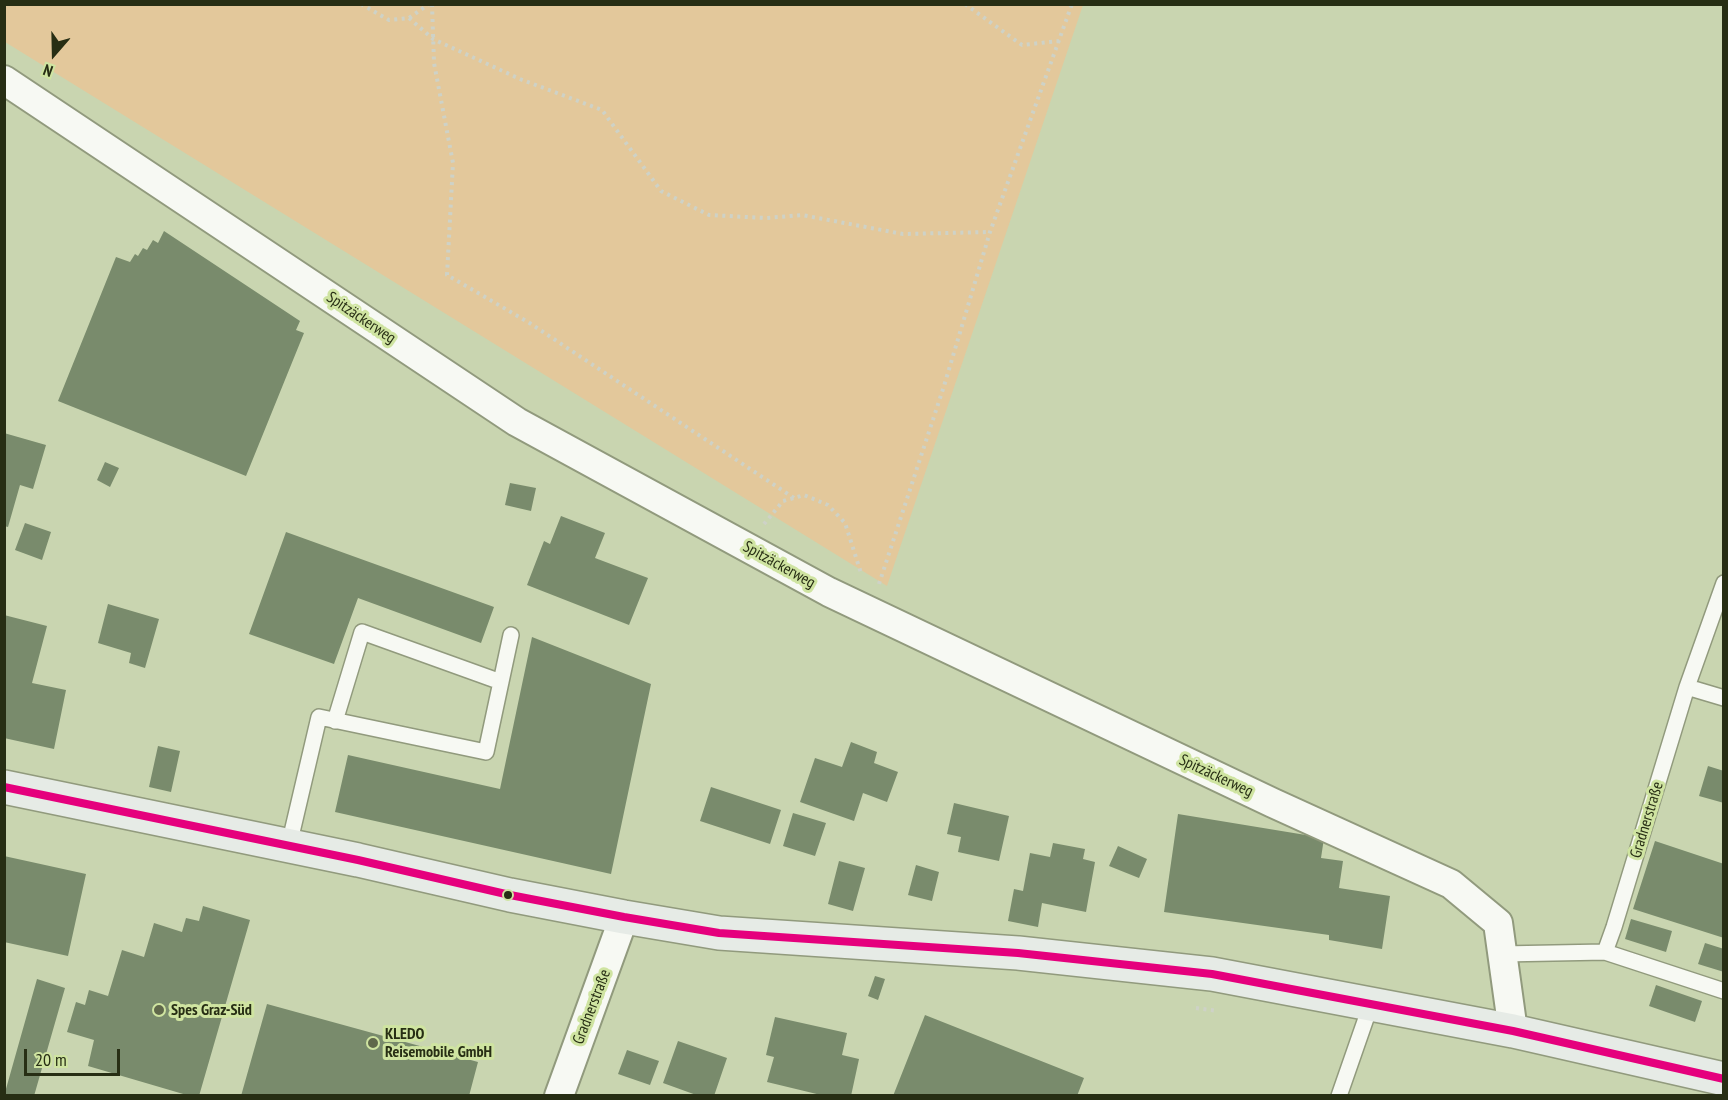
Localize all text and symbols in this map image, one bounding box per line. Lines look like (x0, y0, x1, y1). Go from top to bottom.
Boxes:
north arrow (24, 24, 84, 84)
text: N (40, 60, 55, 82)
street label: Spitzäckerweg (323, 288, 399, 348)
street label: Spitzäckerweg (740, 537, 818, 593)
street label: Spitzäckerweg (1176, 751, 1256, 801)
street label: Gradnerstraße (1626, 780, 1668, 860)
unlabelled marker (502, 889, 514, 901)
street label: Gradnerstraße (569, 967, 615, 1047)
place label: Spes Graz-Süd (171, 1000, 252, 1020)
marker: Spes Graz-Süd (152, 1003, 166, 1017)
place label: KLEDO Reisemobile GmbH (385, 1024, 492, 1062)
marker: KLEDO Reisemobile GmbH (366, 1036, 380, 1050)
scale bar (27, 1037, 123, 1075)
text: 20 m (35, 1048, 67, 1071)

